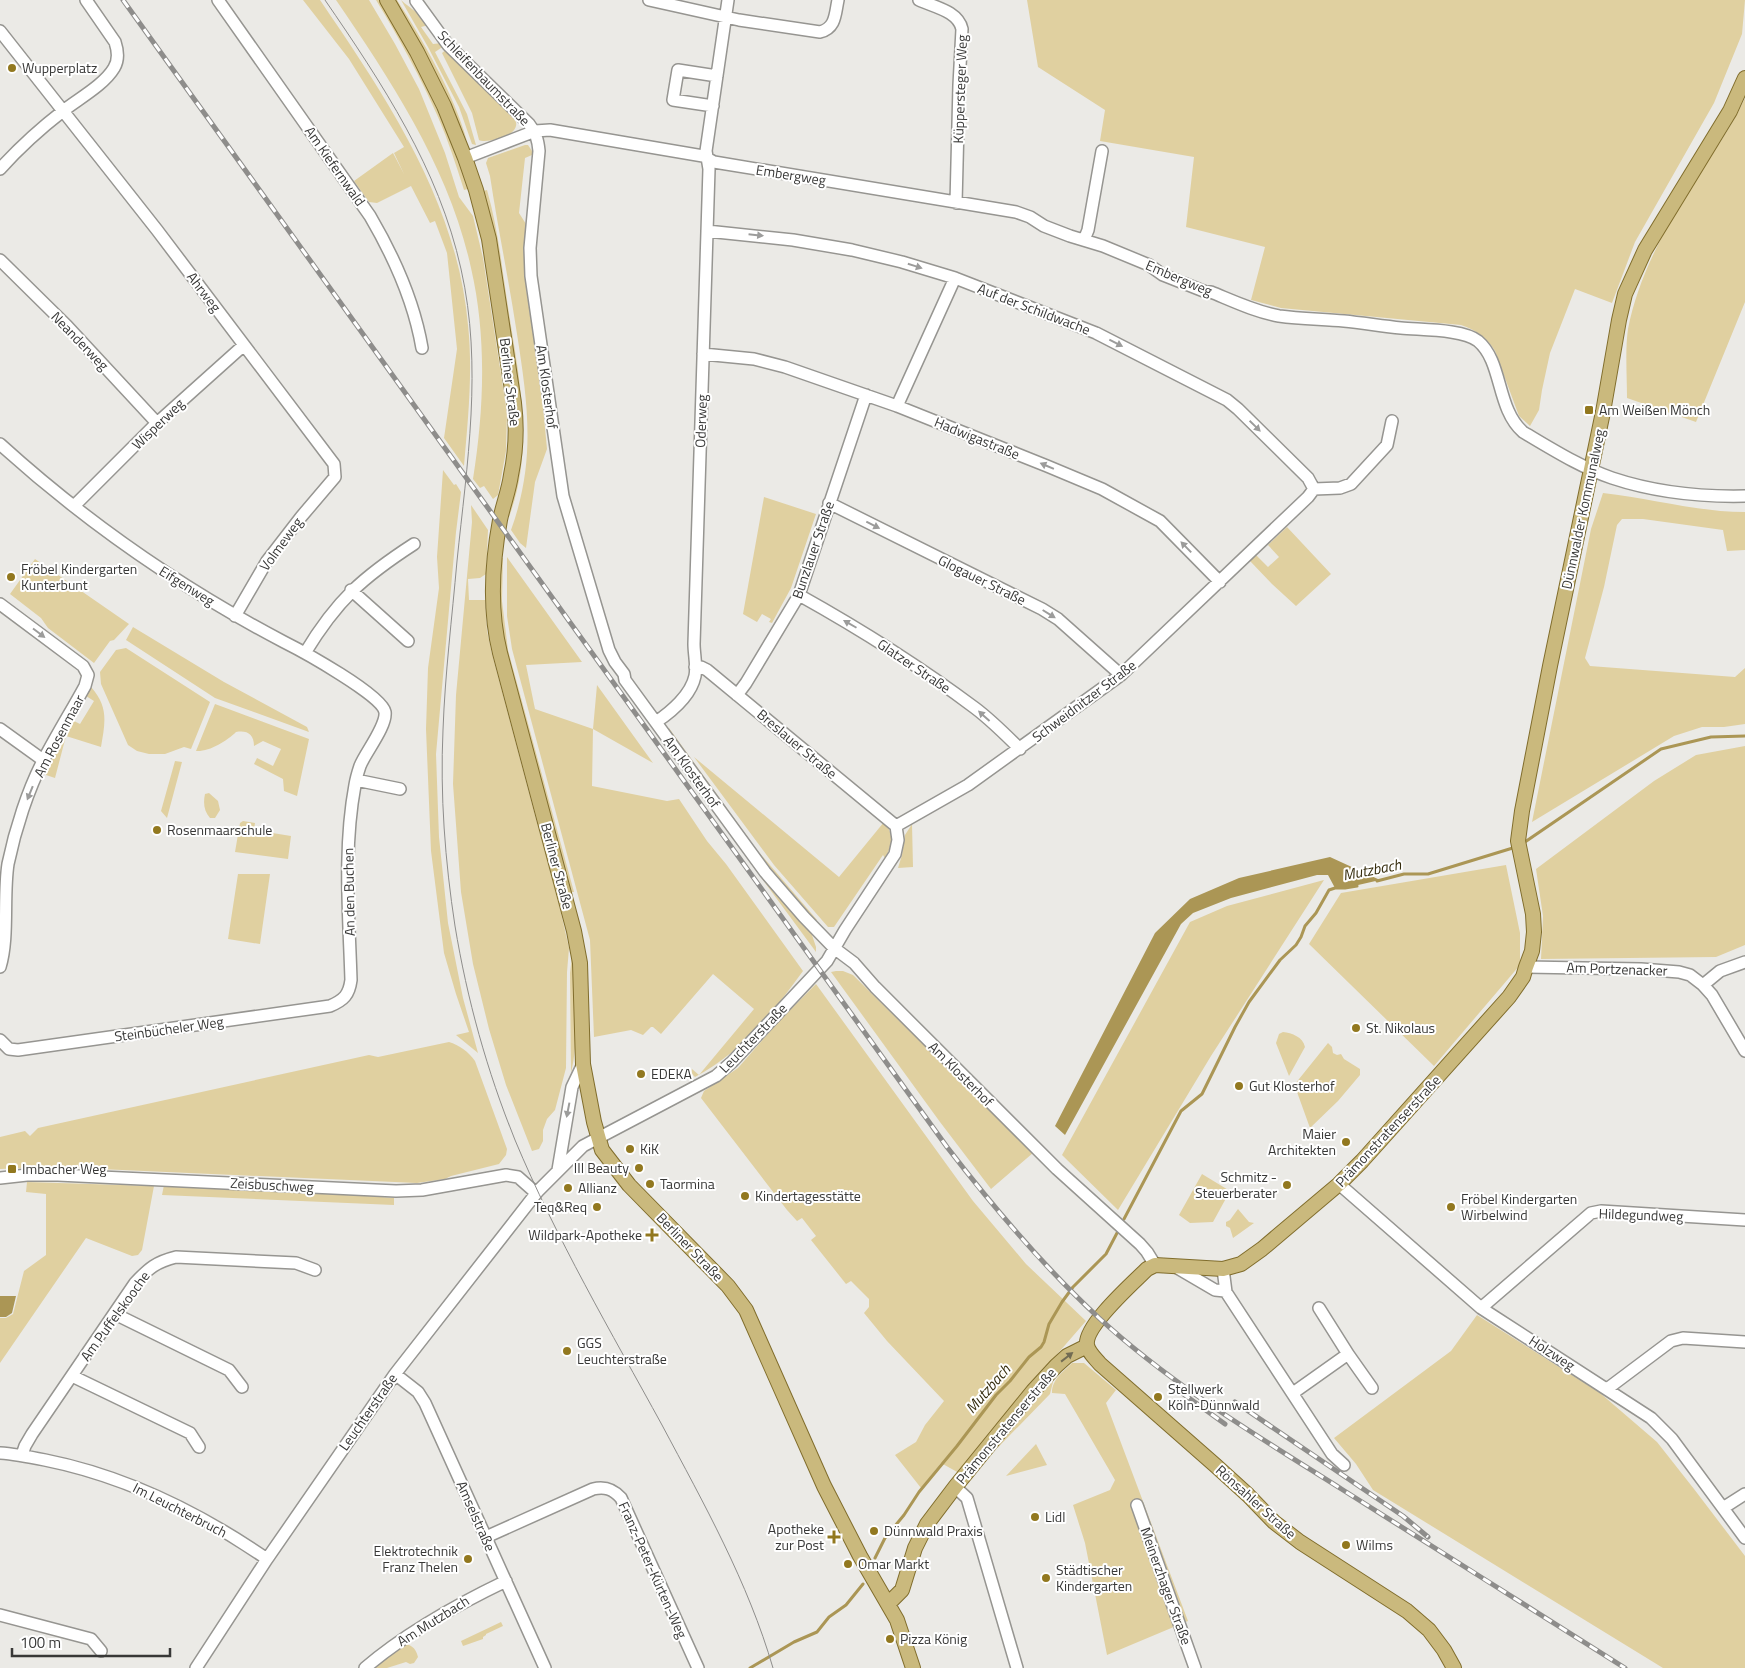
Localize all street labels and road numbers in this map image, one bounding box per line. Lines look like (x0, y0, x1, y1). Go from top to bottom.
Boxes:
street label: Schleifenbaumstraße (433, 25, 536, 130)
street label: Küppersteger Weg (947, 34, 972, 144)
street label: Am Kiefernwald (300, 121, 371, 210)
street label: Embergweg (755, 159, 828, 190)
street label: Embergweg (1143, 254, 1216, 301)
street label: Ahrweg (182, 267, 226, 316)
street label: Auf der Schildwache (975, 277, 1094, 340)
street label: Neanderweg (47, 306, 114, 375)
street label: Berliner Straße (495, 337, 526, 427)
street label: Am Klosterhof (531, 344, 564, 431)
street label: Wisperweg (127, 393, 189, 454)
street label: Oderweg (689, 394, 712, 448)
street label: Hadwigastraße (931, 411, 1023, 464)
street label: Dünnwalder Kommunalweg (1555, 427, 1610, 591)
street label: Bunzlauer Straße (786, 498, 839, 601)
street label: Volmeweg (254, 512, 307, 575)
street label: Glogauer Straße (935, 549, 1030, 610)
street label: Eifgenweg (155, 560, 219, 611)
street label: Glatzer Straße (873, 633, 955, 698)
street label: Schweidnitzer Straße (1027, 654, 1140, 747)
street label: Am Rosenmaar (28, 691, 89, 781)
street label: Breslauer Straße (753, 704, 842, 783)
street label: Am Klosterhof (659, 731, 726, 812)
street label: Berliner Straße (536, 820, 579, 911)
street label: An den Buchen (337, 848, 360, 936)
street label: Am Portzenacker (1566, 956, 1668, 981)
street label: Leuchterstraße (714, 998, 791, 1077)
street label: Steinbücheler Weg (113, 1010, 225, 1047)
street label: Am Klosterhof (924, 1036, 999, 1111)
street label: Prämonstratenserstraße (1330, 1070, 1445, 1191)
street label: Zeisbuschweg (230, 1172, 314, 1197)
street label: Hildegundweg (1598, 1203, 1684, 1226)
street label: Berliner Straße (652, 1207, 729, 1286)
street label: Am Puffelskooche (75, 1266, 154, 1365)
street label: Holzweg (1525, 1330, 1579, 1375)
street label: Prämonstratenserstraße (951, 1363, 1061, 1488)
street label: Leuchterstraße (333, 1369, 402, 1455)
street label: Rönsahler Straße (1211, 1460, 1301, 1544)
street label: Im Leuchterbruch (130, 1477, 231, 1542)
street label: Amselstraße (452, 1477, 501, 1554)
street label: Franz-Peter-Kürten-Weg (614, 1498, 693, 1642)
street label: Meinerzhager Straße (1135, 1524, 1197, 1648)
street label: Am Mutzbach (393, 1590, 473, 1651)

